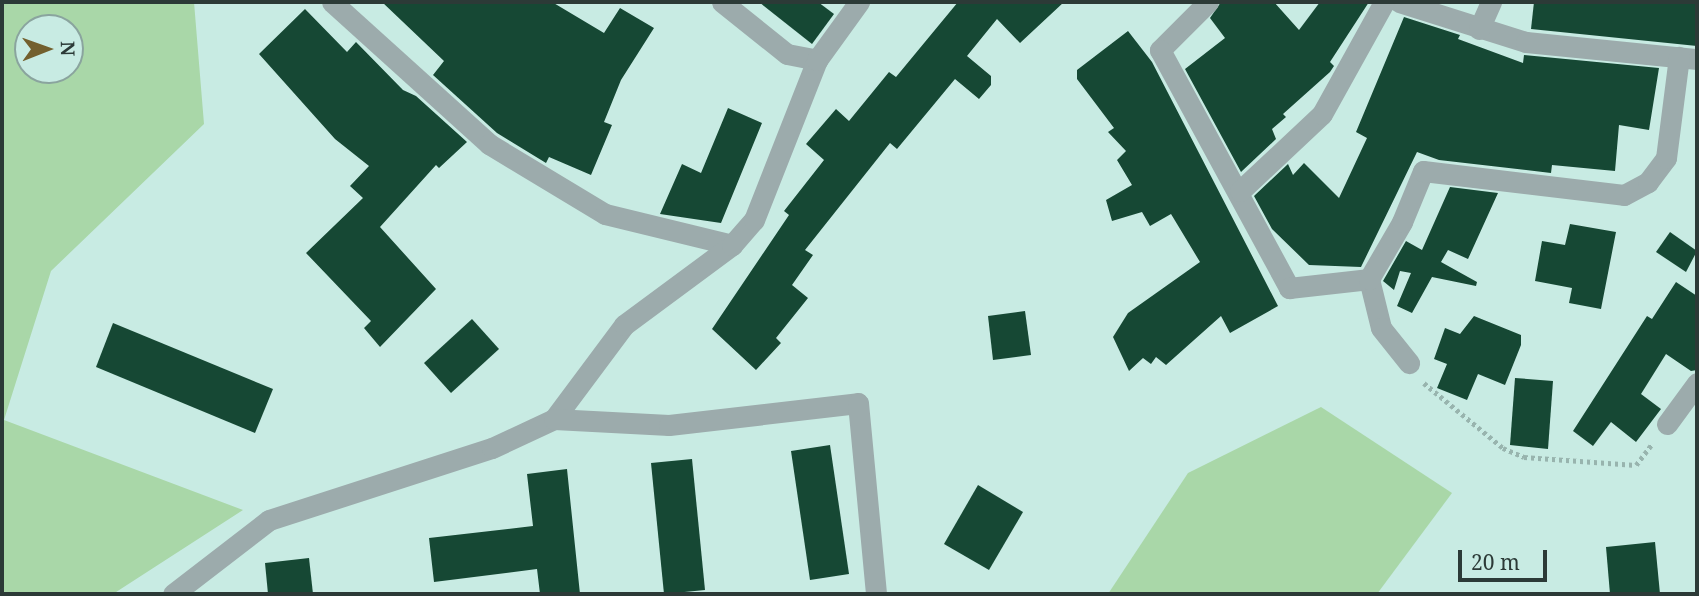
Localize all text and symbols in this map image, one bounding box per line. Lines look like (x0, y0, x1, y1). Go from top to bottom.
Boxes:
north arrow (14, 14, 84, 84)
text: N (55, 41, 81, 56)
scale bar (1461, 536, 1550, 580)
text: 20 m (1471, 548, 1520, 576)

